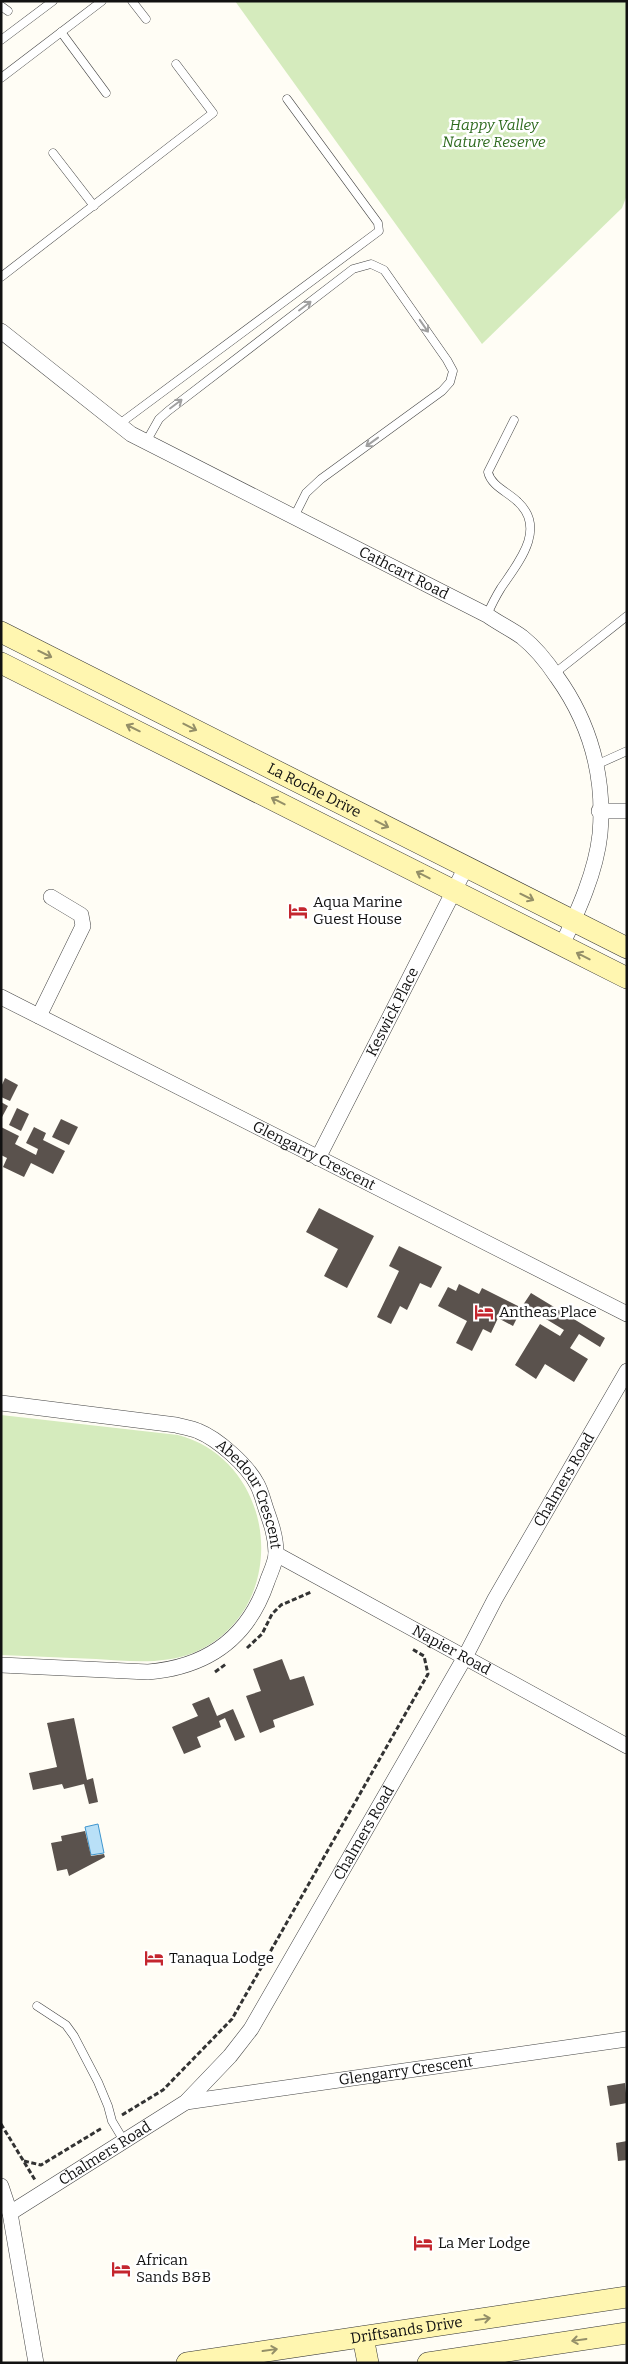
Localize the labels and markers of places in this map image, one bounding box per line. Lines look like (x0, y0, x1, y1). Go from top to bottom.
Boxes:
place label: Aqua Marine Guest House (313, 893, 402, 928)
hotel icon: Aqua Marine Guest House (287, 900, 309, 922)
hotel icon: Antheas Place (473, 1301, 495, 1323)
place label: Antheas Place (499, 1303, 597, 1321)
hotel icon: Tanaqua Lodge (143, 1947, 165, 1969)
place label: Tanaqua Lodge (169, 1949, 274, 1967)
hotel icon: La Mer Lodge (412, 2232, 434, 2254)
place label: La Mer Lodge (438, 2234, 530, 2252)
place label: African Sands B&B (136, 2251, 211, 2286)
hotel icon: African Sands B&B (110, 2258, 132, 2280)

